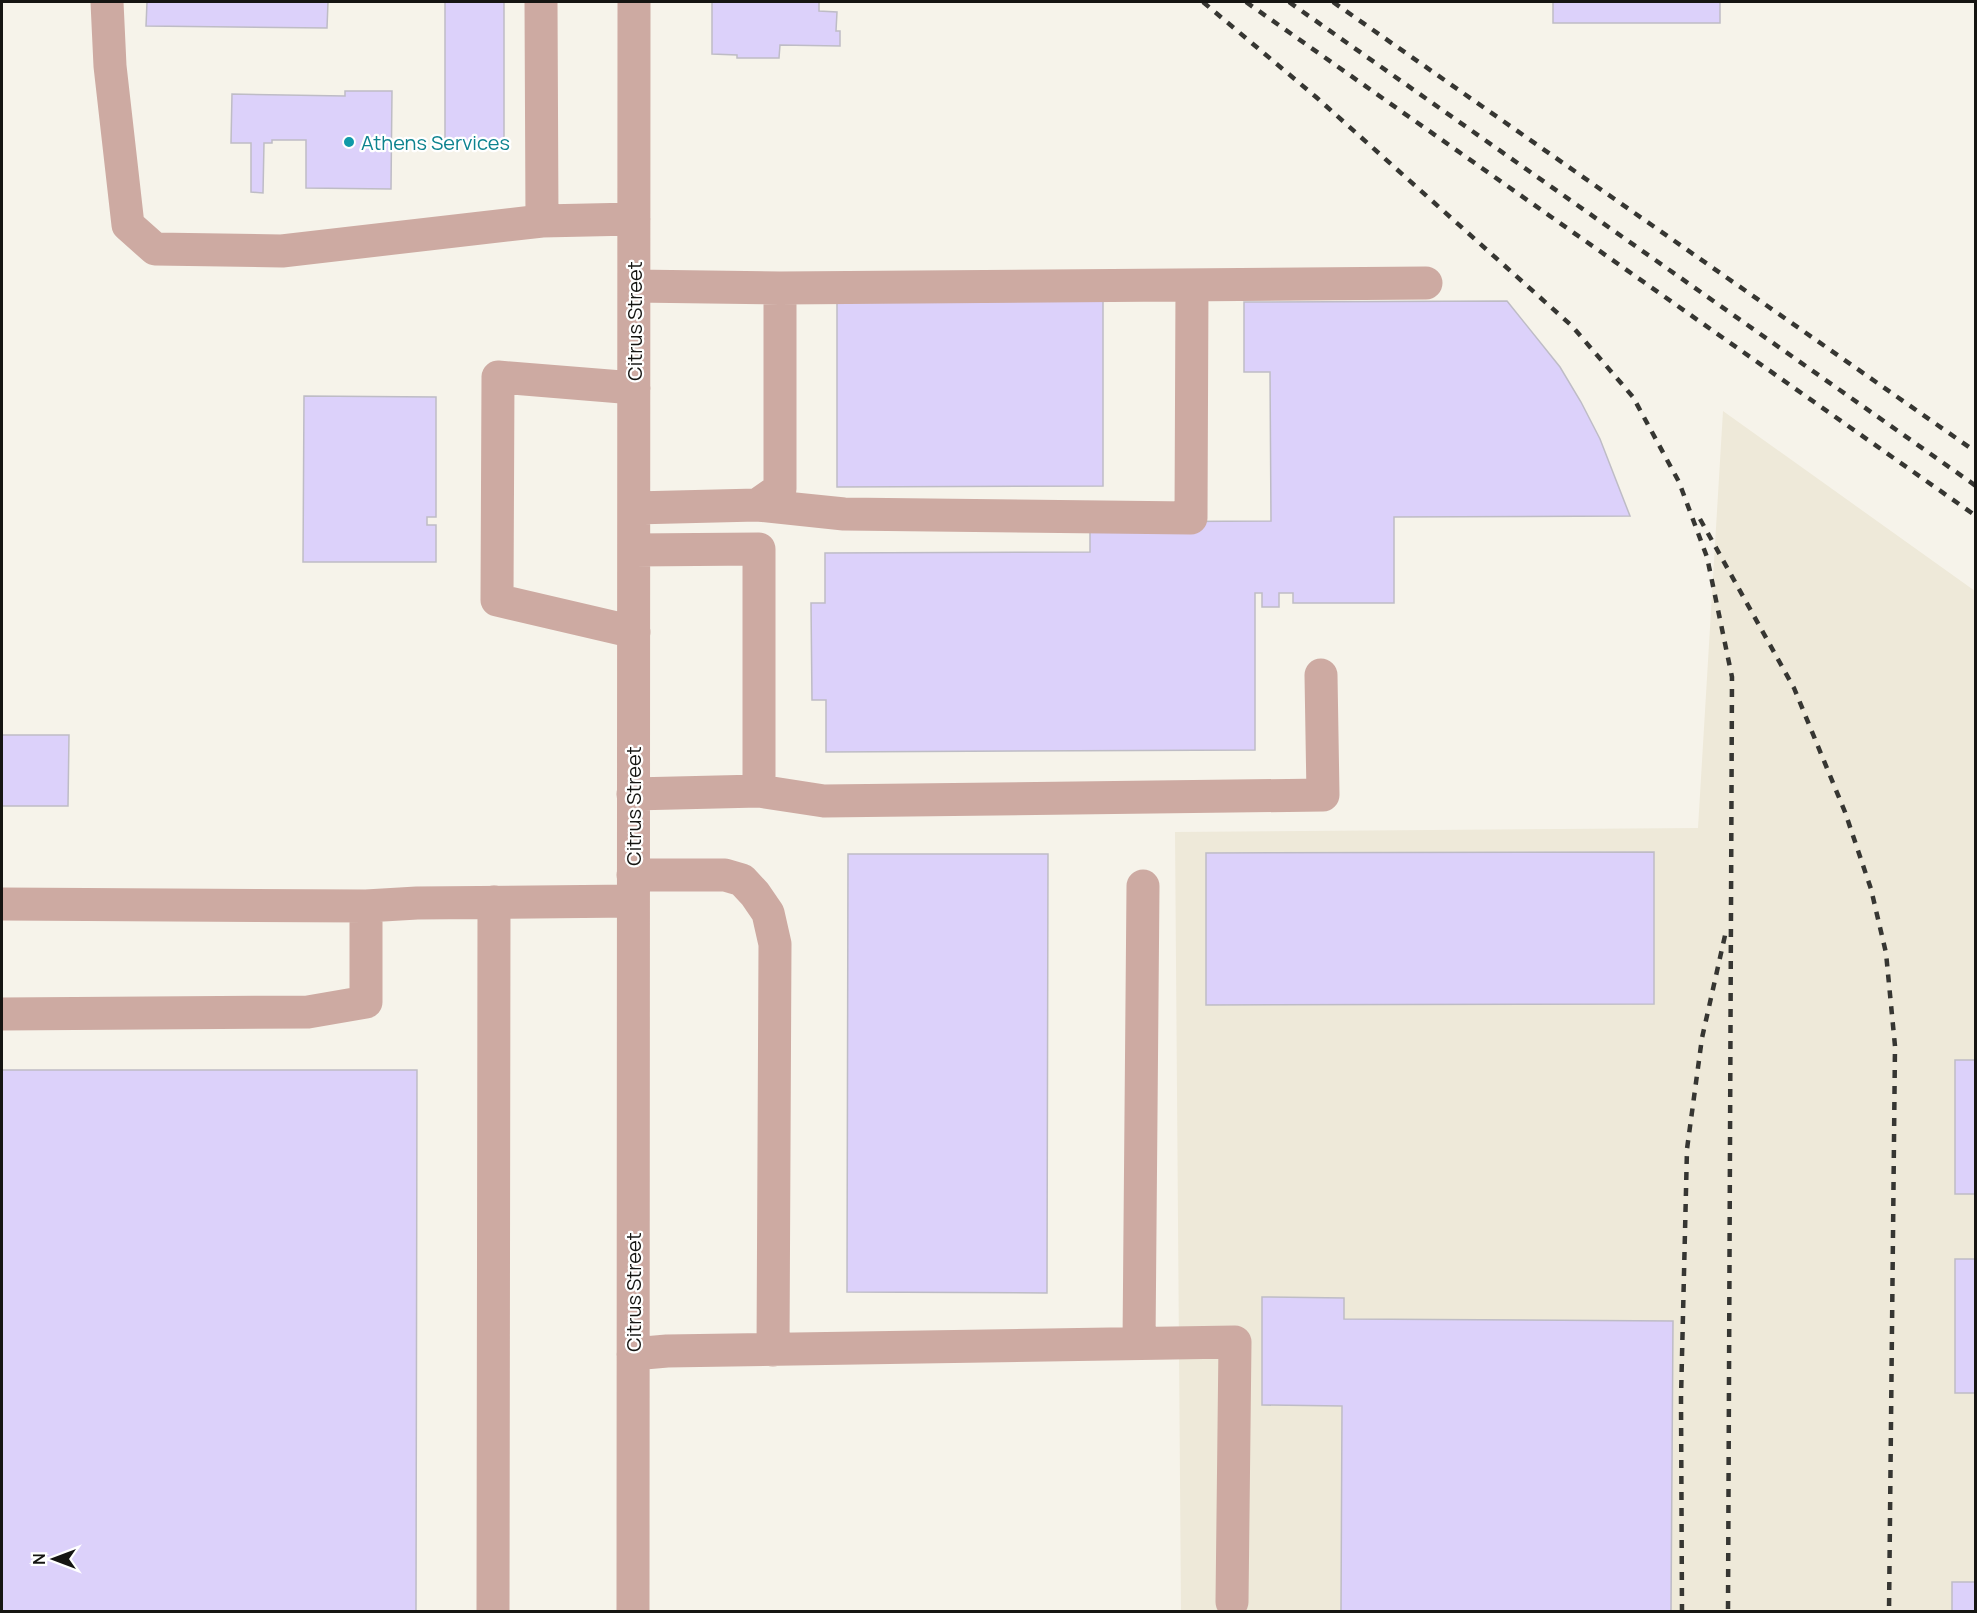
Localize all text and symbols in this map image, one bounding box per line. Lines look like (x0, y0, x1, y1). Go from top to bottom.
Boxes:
place label: Athens Services (361, 129, 510, 156)
marker: Athens Services (342, 135, 356, 149)
street label: Citrus Street (621, 261, 648, 381)
street label: Citrus Street (620, 746, 647, 866)
street label: Citrus Street (620, 1232, 647, 1352)
north arrow (24, 1529, 84, 1589)
text: N (28, 1553, 50, 1565)

